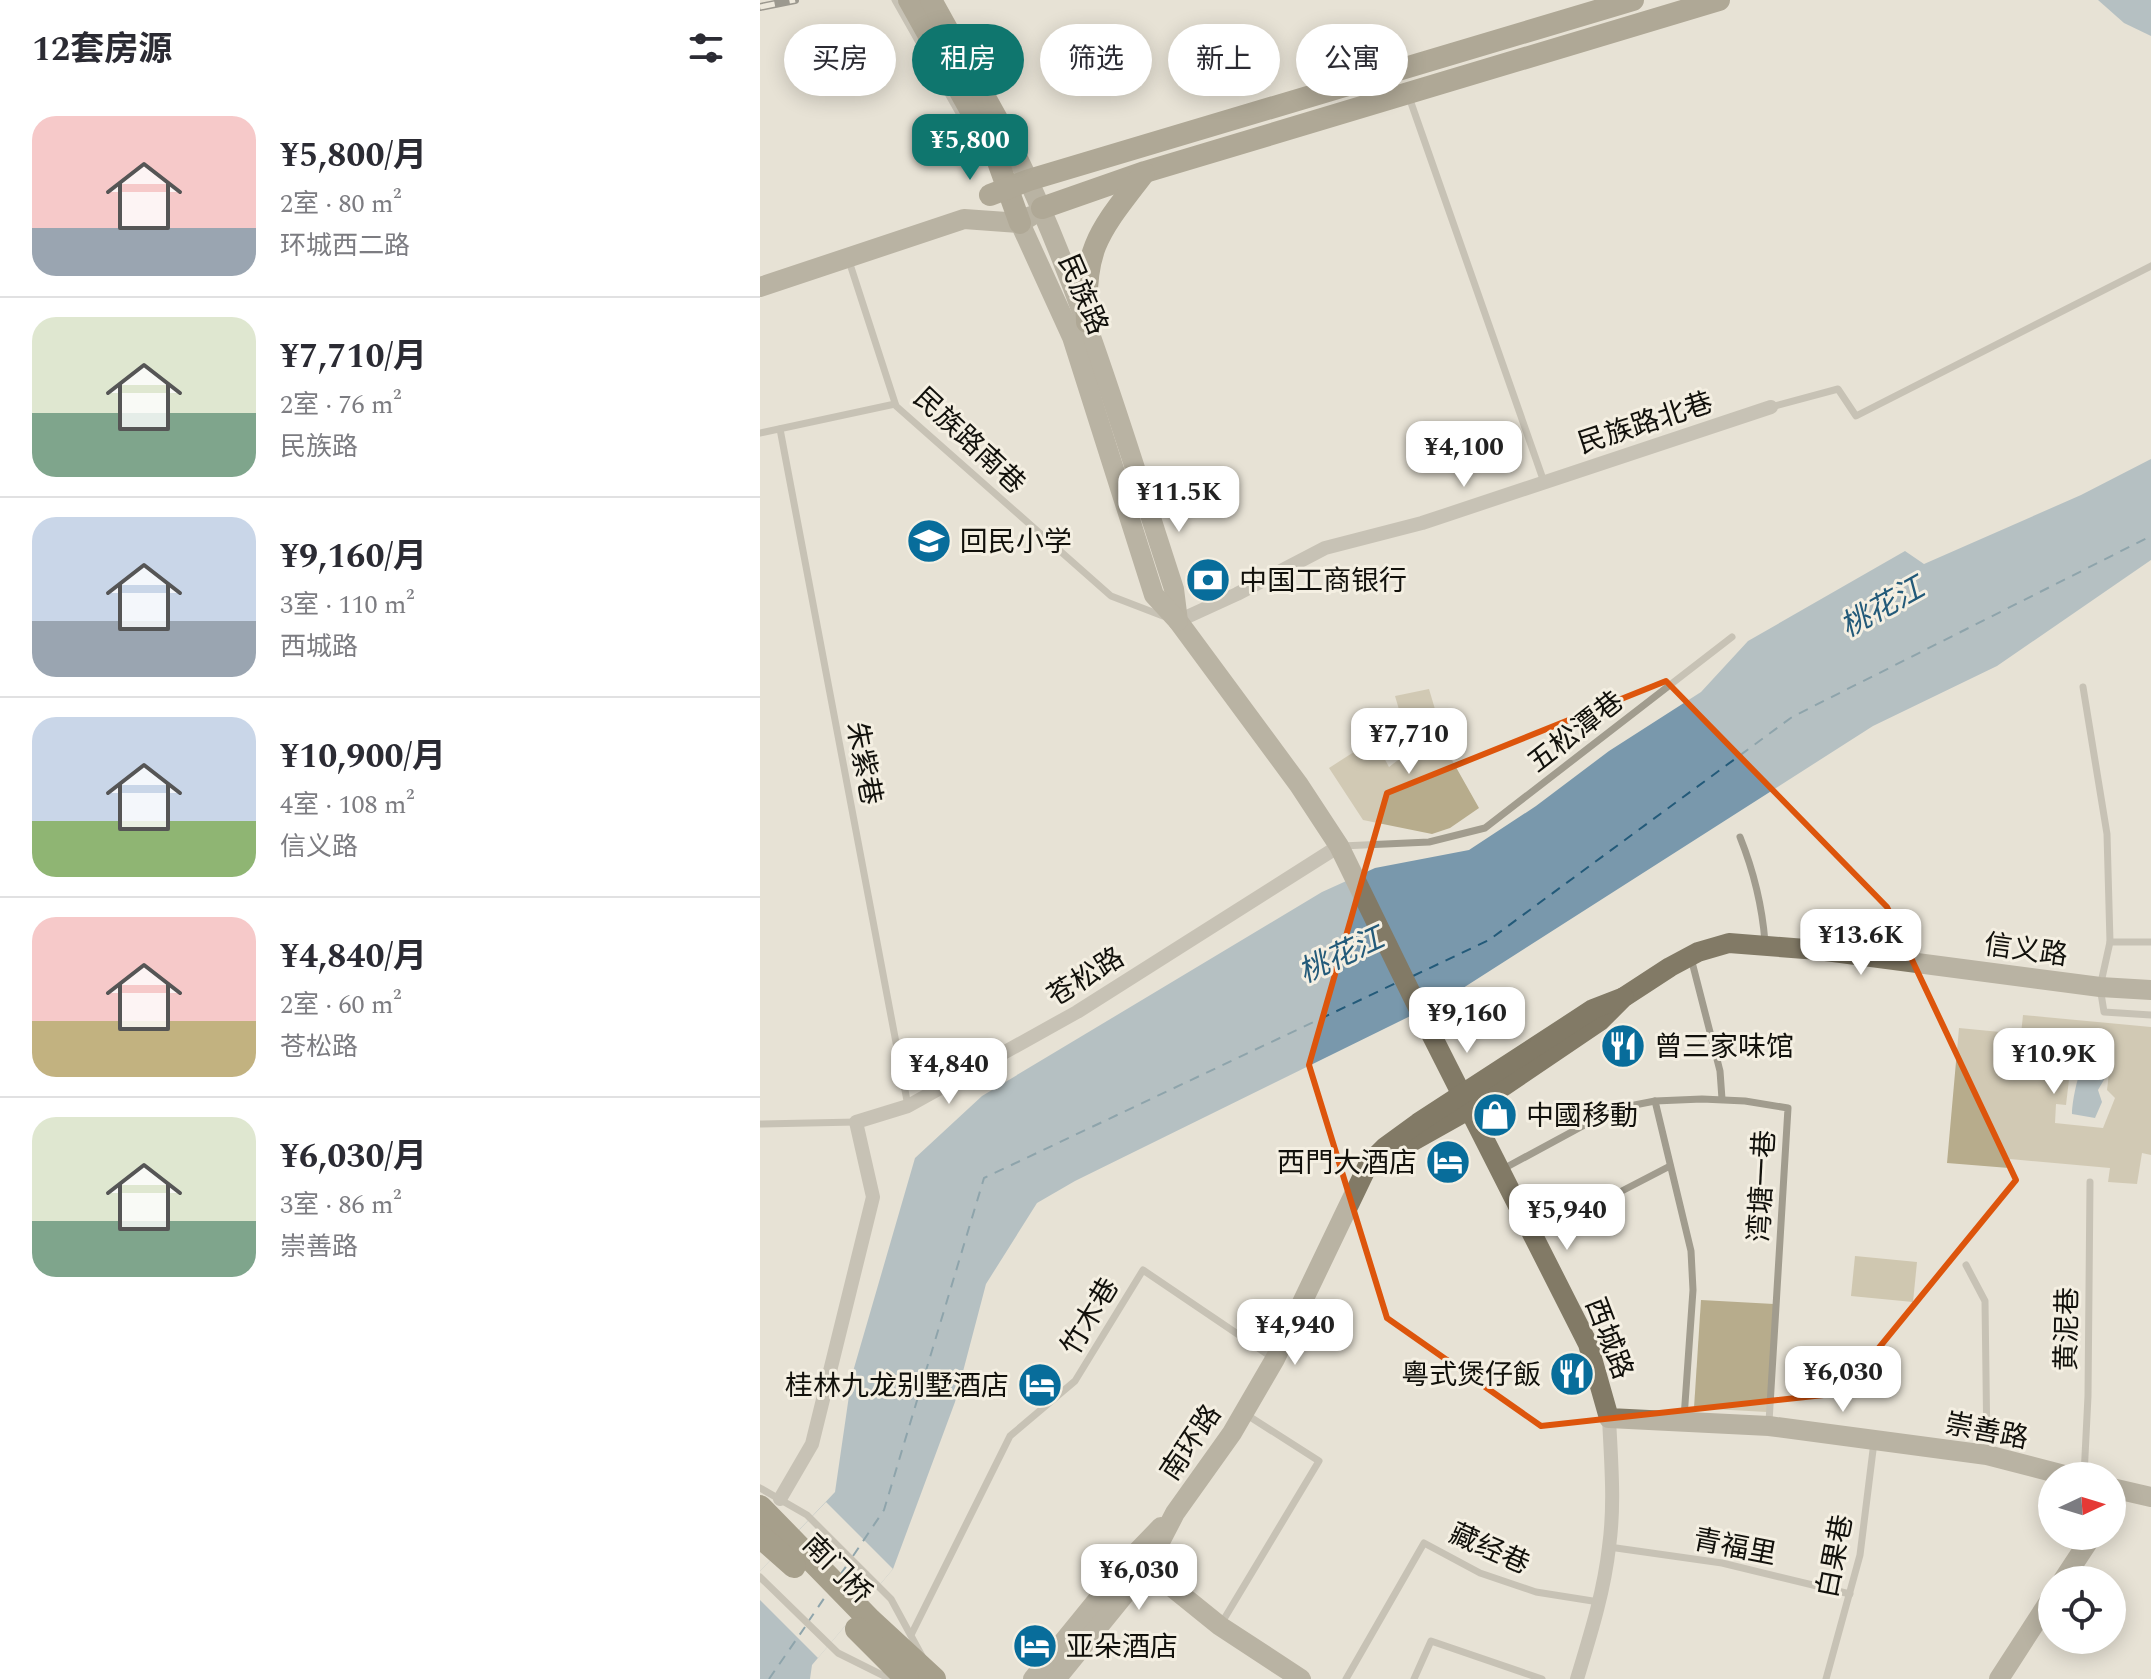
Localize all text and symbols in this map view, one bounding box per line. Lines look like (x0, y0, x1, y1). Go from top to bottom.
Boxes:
text: 12套房源 (32, 24, 172, 76)
chip: 买房 (784, 24, 896, 96)
chip: 租房 (912, 24, 1024, 96)
chip: 筛选 (1040, 24, 1152, 96)
chip: 新上 (1168, 24, 1280, 96)
chip: 公寓 (1296, 24, 1408, 96)
icon: filters (684, 26, 728, 70)
pin: ¥5,800 (905, 114, 1035, 182)
text: ¥5,800 (930, 120, 1010, 160)
text: ¥5,800/月 (280, 130, 427, 182)
icon: home (96, 148, 192, 244)
text: 2室 · 80 m² (280, 184, 402, 224)
text: 环城西二路 (280, 226, 410, 266)
street label: 民族路 (1046, 248, 1119, 342)
text: ¥7,710/月 (280, 331, 427, 383)
icon: home (96, 349, 192, 445)
street label: 民族路南巷 (903, 378, 1035, 505)
street label: 民族路北巷 (1572, 381, 1719, 466)
text: 2室 · 76 m² (280, 385, 402, 425)
pin: ¥4,100 (1399, 421, 1529, 489)
text: 民族路 (280, 427, 358, 467)
text: ¥4,100 (1424, 427, 1504, 467)
pin: ¥11.5K (1114, 466, 1244, 534)
text: ¥11.5K (1136, 472, 1222, 512)
school or university icon: 回民小学 (905, 517, 953, 565)
place label: 回民小学 (960, 521, 1072, 564)
text: ¥9,160/月 (280, 531, 427, 583)
icon: home (96, 549, 192, 645)
bank icon: 中国工商银行 (1184, 556, 1232, 604)
place label: 中国工商银行 (1239, 560, 1407, 603)
water label: 桃花江 (1832, 564, 1936, 650)
text: 3室 · 110 m² (280, 585, 415, 625)
text: 西城路 (280, 627, 358, 667)
street label: 五松潭巷 (1519, 681, 1633, 784)
pin: ¥7,710 (1344, 708, 1474, 776)
text: ¥7,710 (1369, 714, 1449, 754)
street label: 朱紫巷 (834, 718, 893, 809)
text: ¥10,900/月 (280, 731, 446, 783)
icon: home (96, 749, 192, 845)
text: 4室 · 108 m² (280, 785, 415, 825)
text: 信义路 (280, 827, 358, 867)
pin: ¥13.6K (1796, 909, 1926, 977)
water label: 桃花江 (1291, 915, 1395, 996)
text: ¥13.6K (1818, 915, 1904, 955)
street label: 信义路 (1981, 923, 2070, 978)
text: ¥4,840/月 (280, 931, 427, 983)
street label: 苍松路 (1039, 937, 1133, 1018)
icon: home (96, 949, 192, 1045)
text: 2室 · 60 m² (280, 985, 402, 1025)
pin: ¥9,160 (1402, 987, 1532, 1055)
text: ¥9,160 (1427, 993, 1507, 1033)
restaurant icon: 曾三家味馆 (1599, 1022, 1647, 1070)
place label: 曾三家味馆 (1654, 1026, 1794, 1069)
text: 苍松路 (280, 1027, 358, 1067)
pin: ¥10.9K (1989, 1028, 2119, 1096)
text: ¥10.9K (2011, 1034, 2097, 1074)
pin: ¥4,840 (884, 1038, 1014, 1106)
text: ¥4,840 (909, 1044, 989, 1084)
shop icon: 中國移動 (1471, 1091, 1519, 1139)
place label: 中國移動 (1526, 1095, 1638, 1138)
street label: 湾塘一巷 (1738, 1129, 1787, 1243)
text: ¥6,030/月 (280, 1131, 427, 1183)
hotel icon: 西門大酒店 (1424, 1138, 1472, 1186)
place label: 西門大酒店 (1277, 1142, 1417, 1185)
icon: home (96, 1149, 192, 1245)
pin: ¥5,940 (1502, 1184, 1632, 1252)
text: 3室 · 86 m² (280, 1185, 402, 1225)
text: ¥5,940 (1527, 1190, 1607, 1230)
text: 崇善路 (280, 1227, 358, 1267)
street label: 竹木巷 (1050, 1270, 1130, 1364)
street label: 黄泥巷 (2045, 1287, 2090, 1371)
street label: 西城路 (1573, 1292, 1644, 1385)
pin: ¥4,940 (1230, 1299, 1360, 1367)
text: ¥4,940 (1255, 1305, 1335, 1345)
pin: ¥6,030 (1778, 1346, 1908, 1414)
restaurant icon: 粵式煲仔飯 (1548, 1350, 1596, 1398)
text: ¥6,030 (1803, 1352, 1883, 1392)
place label: 粵式煲仔飯 (1401, 1354, 1541, 1397)
hotel icon: 桂林九龙别墅酒店 (1016, 1361, 1064, 1409)
place label: 桂林九龙别墅酒店 (785, 1365, 1009, 1408)
street label: 南环路 (1150, 1396, 1233, 1490)
street label: 崇善路 (1941, 1402, 2032, 1461)
north arrow (2038, 1462, 2126, 1550)
map controls (2038, 1462, 2126, 1654)
street label: 白果巷 (1806, 1511, 1865, 1602)
street label: 藏经巷 (1442, 1513, 1537, 1586)
street label: 青福里 (1689, 1518, 1780, 1577)
street label: 南门桥 (792, 1524, 882, 1614)
pin: ¥6,030 (1074, 1544, 1204, 1612)
text: ¥6,030 (1099, 1550, 1179, 1590)
button: locate (2038, 1566, 2126, 1654)
hotel icon: 亚朵酒店 (1011, 1622, 1059, 1670)
place label: 亚朵酒店 (1066, 1626, 1178, 1669)

